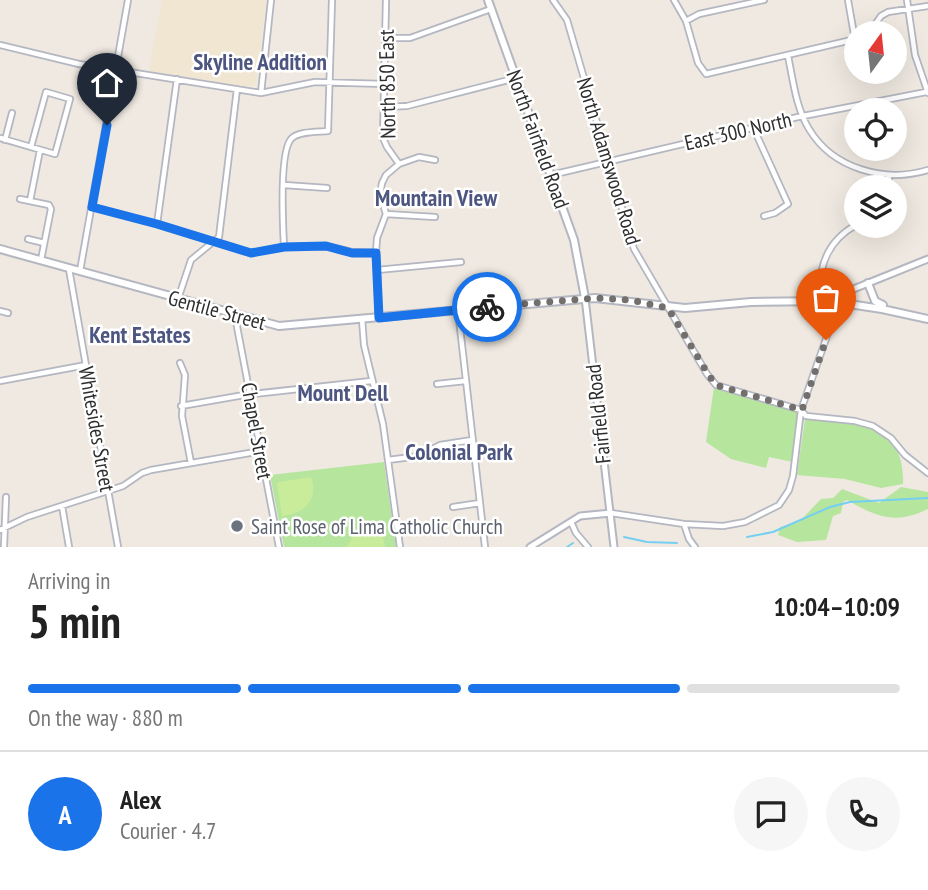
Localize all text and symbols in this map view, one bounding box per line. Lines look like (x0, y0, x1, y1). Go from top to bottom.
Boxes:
north arrow (844, 21, 906, 84)
map controls (844, 21, 907, 238)
street label: North 850 East (373, 29, 401, 139)
district label: Skyline Addition (193, 47, 327, 76)
pin (77, 53, 137, 125)
icon: home (88, 64, 126, 102)
street label: North Fairfield Road (500, 66, 576, 212)
street label: North Adamswood Road (571, 74, 647, 248)
button: locate (844, 98, 907, 161)
street label: East 300 North (682, 106, 794, 156)
button: layers (844, 175, 907, 238)
district label: Mountain View (375, 183, 497, 212)
pin (796, 268, 856, 340)
courier (452, 272, 522, 342)
icon: bag (807, 279, 845, 317)
street label: Gentile Street (165, 284, 269, 336)
icon: bike (468, 288, 506, 326)
district label: Kent Estates (89, 320, 191, 349)
street label: Fairfield Road (579, 363, 617, 465)
street label: Whitesides Street (73, 364, 121, 494)
district label: Mount Dell (298, 378, 389, 407)
street label: Chapel Street (235, 380, 279, 482)
district label: Colonial Park (405, 437, 513, 466)
place label: Saint Rose of Lima Catholic Church (251, 513, 503, 540)
marker: Saint Rose of Lima Catholic Church (229, 518, 245, 534)
text: Arriving in (28, 566, 110, 595)
text: 10:04–10:09 (773, 590, 900, 623)
text: 5 min (28, 591, 121, 651)
text: On the way · 880 m (28, 703, 183, 732)
button: chat (734, 777, 808, 851)
button: phone (826, 777, 900, 851)
text: Alex (120, 783, 161, 816)
text: A (58, 798, 72, 831)
text: Courier · 4.7 (120, 816, 216, 845)

